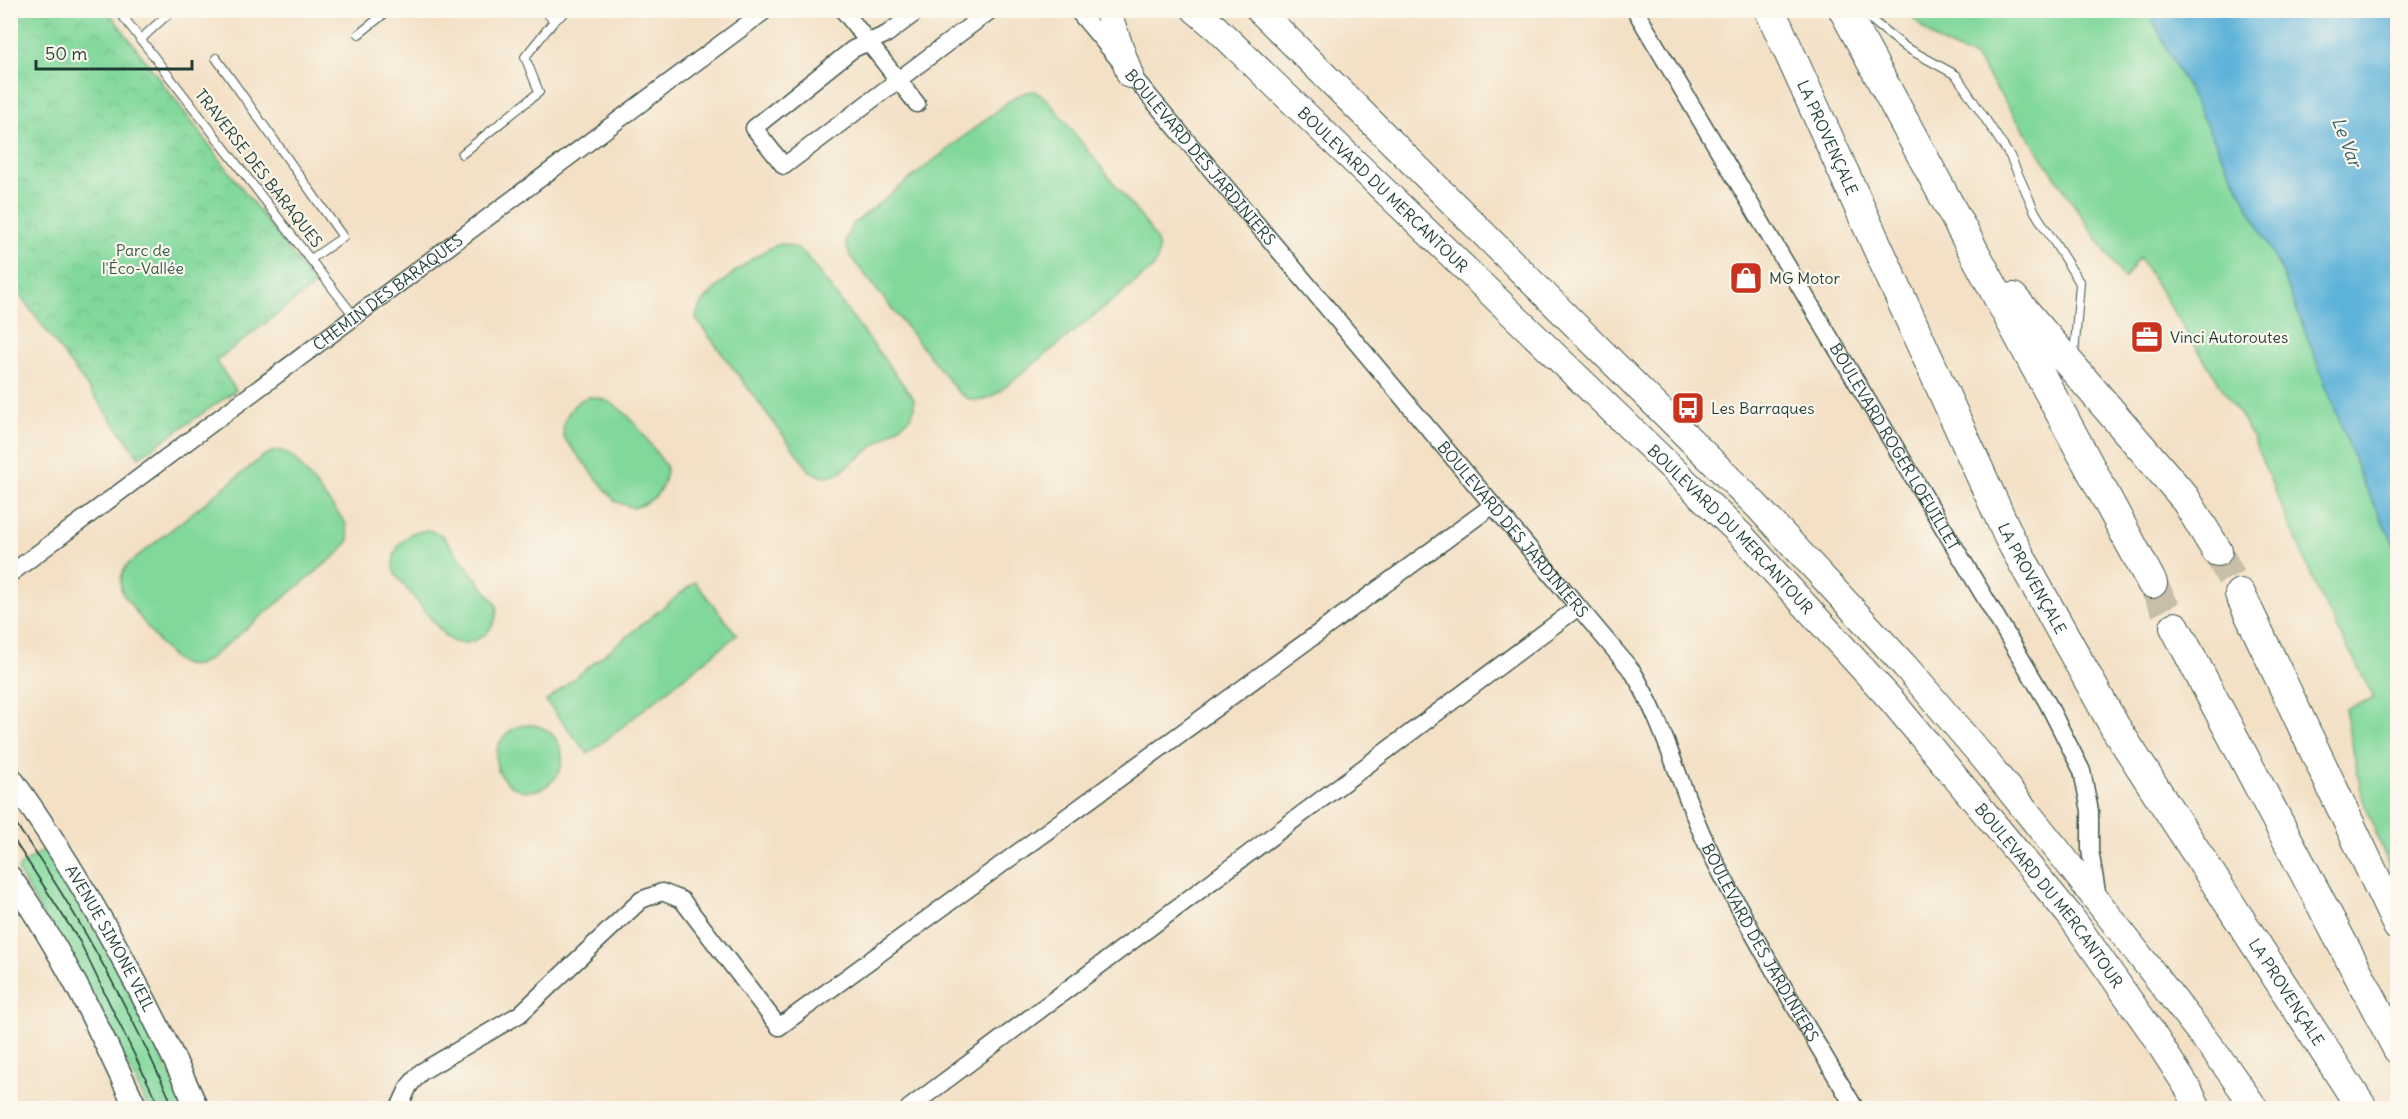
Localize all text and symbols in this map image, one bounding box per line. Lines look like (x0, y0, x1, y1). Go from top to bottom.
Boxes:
scale bar (36, 33, 192, 71)
text: 50 m (45, 42, 87, 65)
street label: BOULEVARD DES JARDINIERS (1121, 65, 1280, 249)
street label: LA PROVENÇALE (1793, 77, 1863, 198)
street label: TRAVERSE DES BARAQUES (191, 85, 327, 251)
street label: BOULEVARD DU MERCANTOUR (1294, 103, 1472, 276)
water label: Le Var (2327, 114, 2368, 173)
street label: CHEMIN DES BARAQUES (309, 230, 467, 355)
park label: Parc de l'Éco-Vallée (102, 240, 184, 278)
shop icon: MG Motor (1728, 260, 1764, 296)
place label: MG Motor (1769, 268, 1840, 288)
office icon: Vinci Autoroutes (2129, 319, 2165, 355)
place label: Vinci Autoroutes (2170, 327, 2288, 347)
street label: BOULEVARD ROGER LOEUILLET (1825, 339, 1964, 554)
bus stop icon: Les Barraques (1670, 390, 1706, 426)
place label: Les Barraques (1711, 398, 1815, 418)
street label: BOULEVARD DES JARDINIERS (1433, 437, 1593, 621)
street label: BOULEVARD DU MERCANTOUR (1643, 440, 1818, 618)
street label: LA PROVENÇALE (1994, 520, 2071, 637)
street label: BOULEVARD DU MERCANTOUR (1971, 799, 2128, 992)
street label: BOULEVARD DES JARDINIERS (1698, 840, 1823, 1045)
street label: AVENUE SIMONE VEIL (61, 861, 159, 1015)
street label: LA PROVENÇALE (2245, 935, 2329, 1049)

